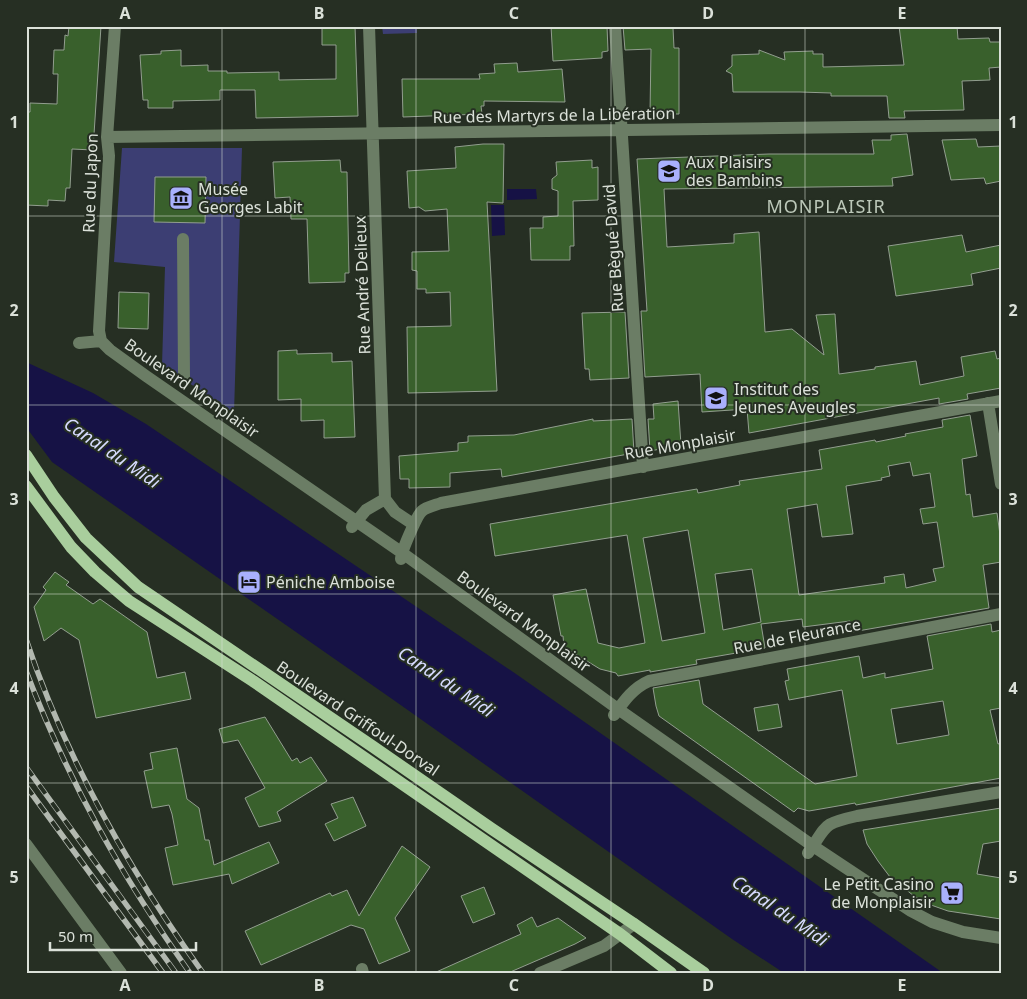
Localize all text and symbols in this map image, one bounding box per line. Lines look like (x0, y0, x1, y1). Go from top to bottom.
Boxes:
text: A (119, 2, 131, 24)
text: B (314, 2, 324, 24)
text: C (509, 2, 519, 24)
text: D (702, 2, 714, 24)
text: E (898, 2, 907, 24)
street label: Rue des Martyrs de la Libération (433, 102, 675, 128)
text: 1 (9, 111, 19, 133)
text: 1 (1008, 111, 1018, 133)
street label: Rue du Japon (77, 133, 103, 233)
place label: Aux Plaisirs des Bambins (686, 151, 783, 191)
school or university icon: Aux Plaisirs des Bambins (656, 158, 682, 184)
place label: Musée Georges Labit (198, 178, 303, 218)
street label: Rue Bègué David (598, 183, 628, 313)
museum icon: Musée Georges Labit (168, 185, 194, 211)
district label: MONPLAISIR (766, 194, 886, 218)
street label: Rue André Delieux (349, 215, 375, 355)
text: 2 (9, 299, 19, 321)
text: 2 (1008, 299, 1018, 321)
street label: Boulevard Monplaisir (120, 333, 264, 443)
place label: Institut des Jeunes Aveugles (732, 378, 856, 418)
school or university icon: Institut des Jeunes Aveugles (703, 385, 729, 411)
water label: Canal du Midi (60, 411, 166, 493)
street label: Rue Monplaisir (623, 423, 738, 465)
text: 3 (9, 488, 19, 510)
text: 3 (1008, 488, 1018, 510)
street label: Boulevard Monplaisir (453, 565, 595, 677)
hotel icon: Péniche Amboise (236, 569, 262, 595)
place label: Péniche Amboise (266, 571, 395, 593)
street label: Rue de Fleurance (731, 613, 863, 659)
water label: Canal du Midi (394, 640, 500, 722)
street label: Boulevard Griffoul-Dorval (272, 655, 444, 781)
text: 4 (9, 677, 19, 699)
text: 4 (1008, 677, 1018, 699)
text: 5 (9, 866, 19, 888)
text: 5 (1008, 866, 1018, 888)
water label: Canal du Midi (728, 869, 834, 951)
place label: Le Petit Casino de Monplaisir (823, 873, 934, 913)
supermarket icon: Le Petit Casino de Monplaisir (939, 880, 965, 906)
scale bar (50, 919, 196, 951)
text: 50 m (58, 926, 93, 946)
text: A (119, 974, 131, 996)
text: B (314, 974, 324, 996)
text: C (509, 974, 519, 996)
text: D (702, 974, 714, 996)
text: E (898, 974, 907, 996)

